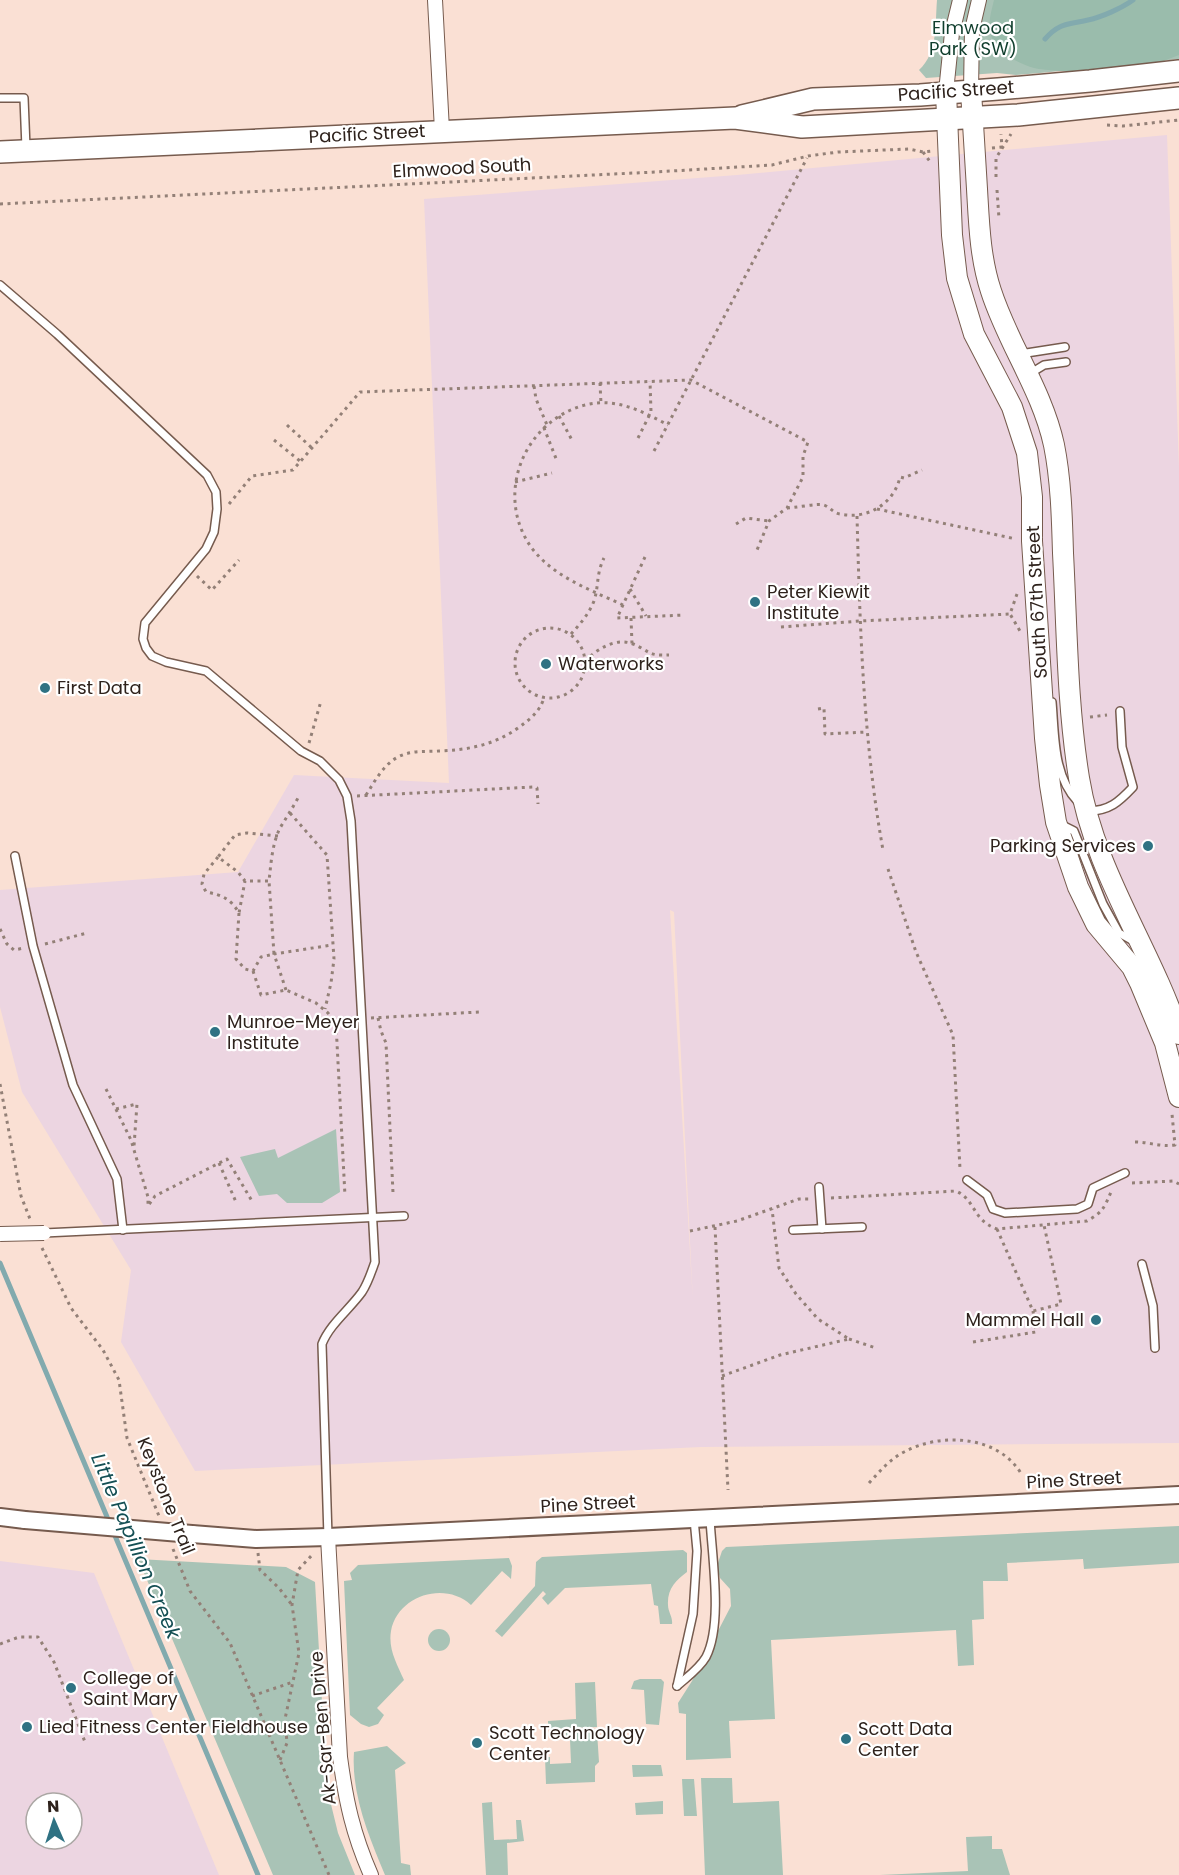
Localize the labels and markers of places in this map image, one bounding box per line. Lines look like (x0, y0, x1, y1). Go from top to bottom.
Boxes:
place label: Peter Kiewit Institute (767, 579, 870, 625)
marker: Peter Kiewit Institute (748, 595, 762, 609)
place label: Waterworks (558, 651, 664, 676)
marker: Waterworks (539, 657, 553, 671)
place label: First Data (57, 675, 142, 700)
marker: First Data (38, 681, 52, 695)
place label: Parking Services (990, 833, 1136, 858)
marker: Parking Services (1141, 839, 1155, 853)
place label: Munroe-Meyer Institute (227, 1009, 360, 1055)
marker: Munroe-Meyer Institute (208, 1025, 222, 1039)
place label: Mammel Hall (965, 1307, 1084, 1332)
marker: Mammel Hall (1089, 1313, 1103, 1327)
place label: College of Saint Mary (83, 1665, 178, 1711)
marker: College of Saint Mary (64, 1681, 78, 1695)
place label: Lied Fitness Center Fieldhouse (39, 1714, 308, 1739)
place label: Scott Data Center (858, 1716, 953, 1762)
marker: Lied Fitness Center Fieldhouse (20, 1720, 34, 1734)
place label: Scott Technology Center (489, 1720, 645, 1766)
marker: Scott Data Center (839, 1732, 853, 1746)
marker: Scott Technology Center (470, 1736, 484, 1750)

